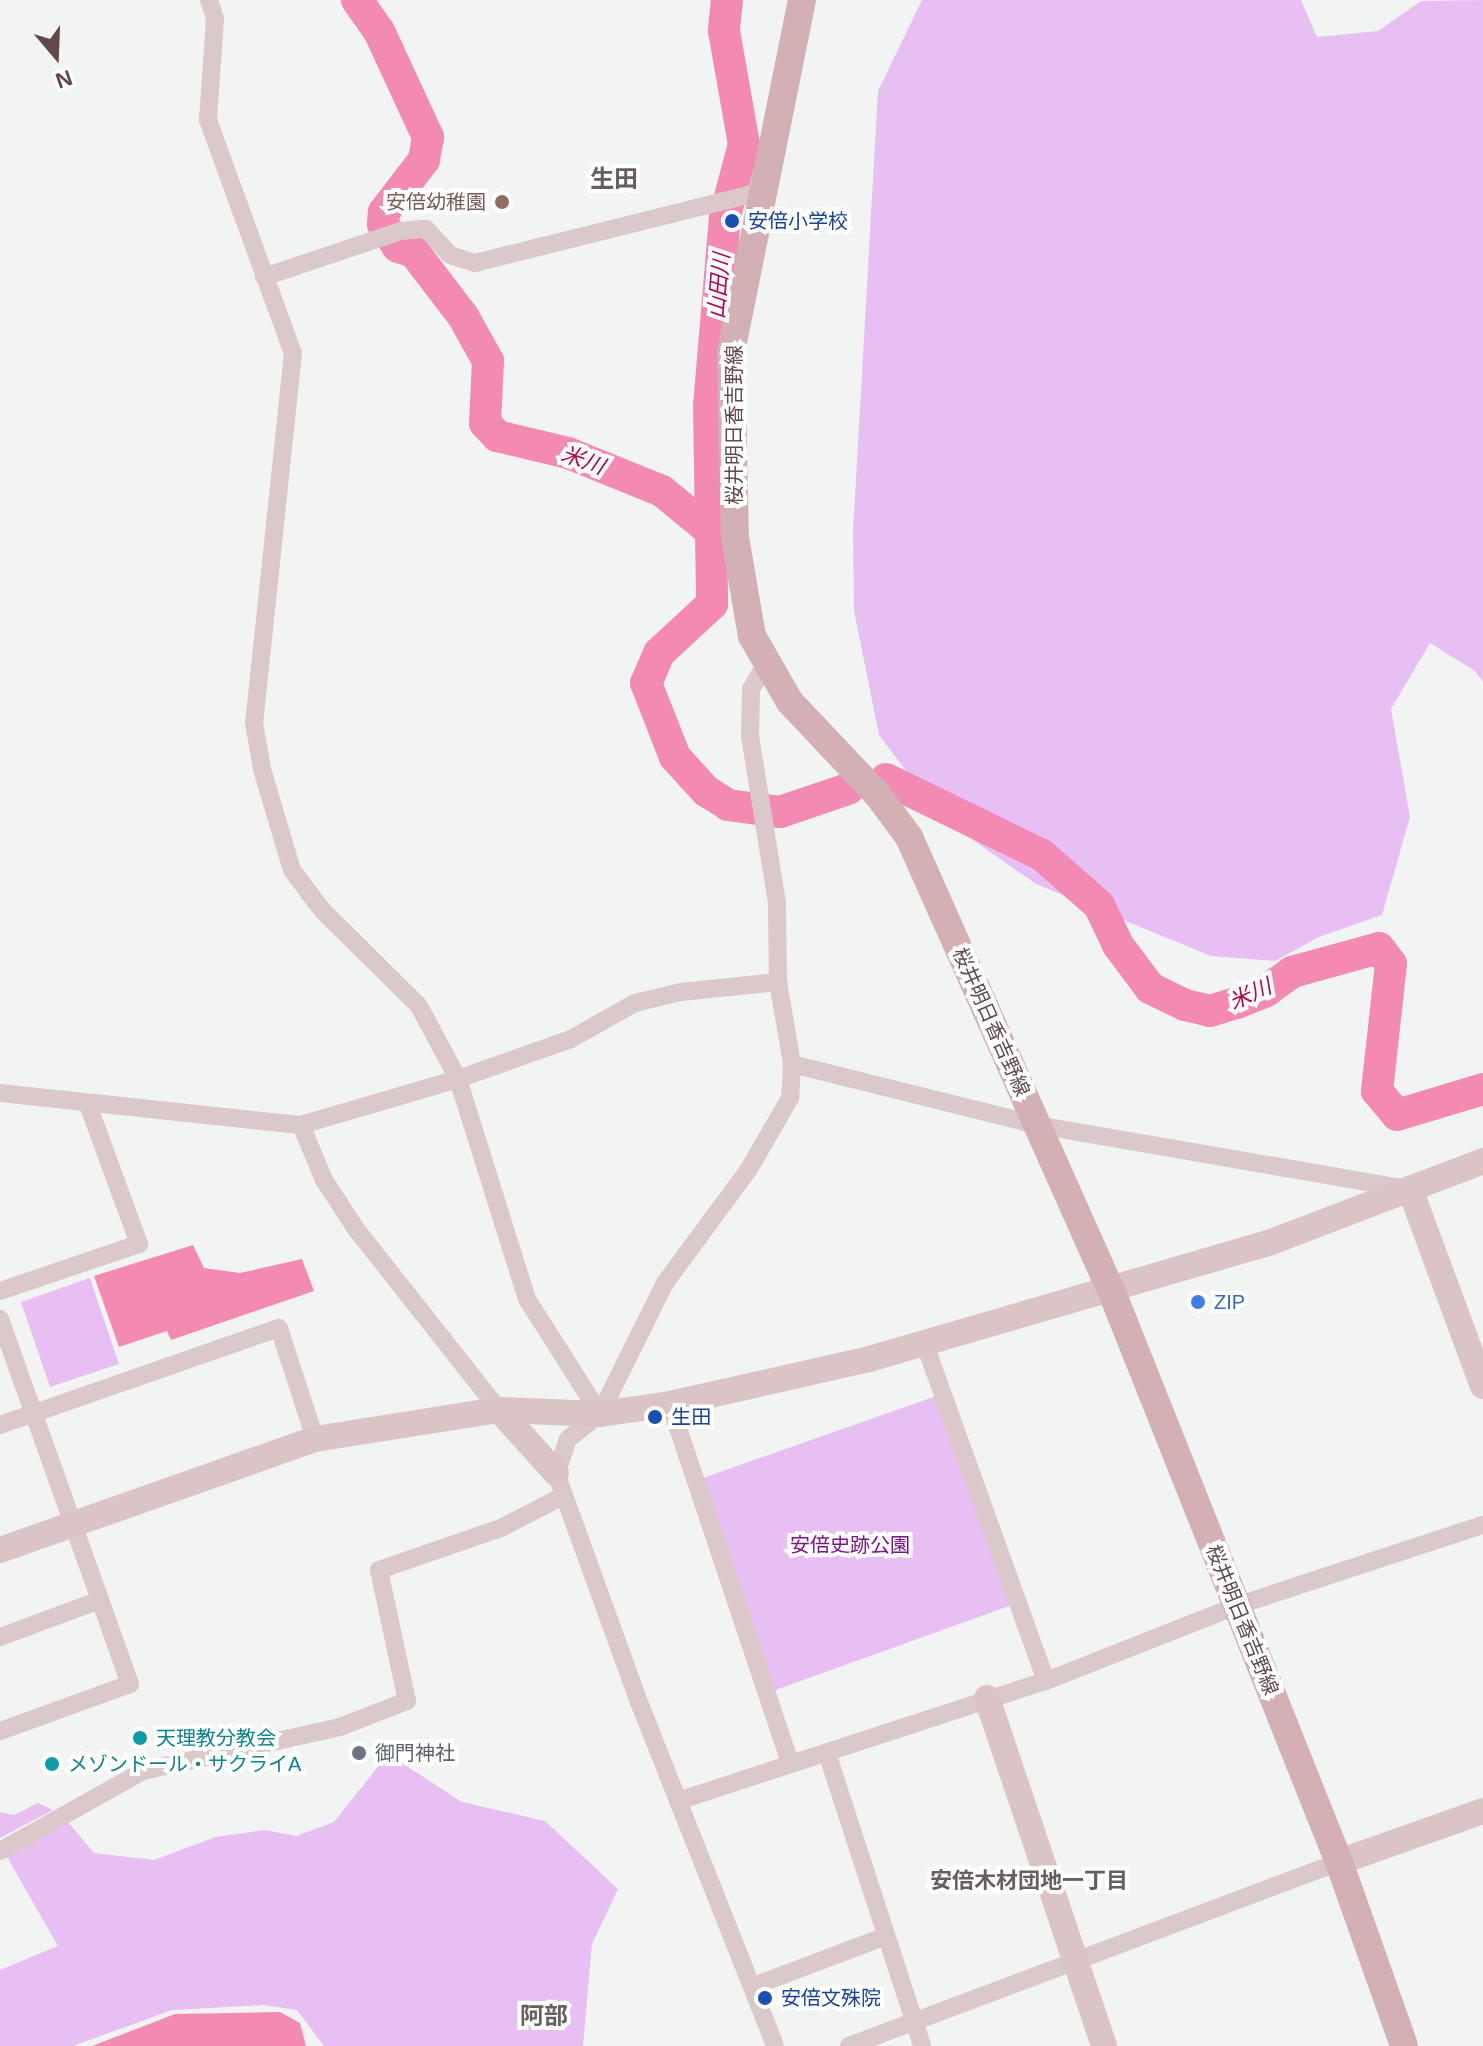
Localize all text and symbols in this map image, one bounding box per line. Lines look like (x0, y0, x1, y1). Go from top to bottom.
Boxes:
north arrow (16, 16, 96, 96)
text: N (52, 65, 76, 94)
district label: 生田 (590, 165, 638, 193)
place label: 安倍幼稚園 (386, 190, 486, 214)
marker: 安倍幼稚園 (493, 193, 511, 211)
place label: 安倍小学校 (748, 209, 848, 233)
marker: 安倍小学校 (723, 212, 741, 230)
water label: 山田川 (703, 252, 735, 320)
street label: 桜井明日香吉野線 (722, 345, 746, 505)
water label: 米川 (558, 440, 608, 480)
street label: 桜井明日香吉野線 (947, 944, 1035, 1100)
water label: 米川 (1225, 973, 1275, 1015)
place label: ZIP (1214, 1290, 1245, 1314)
marker: ZIP (1189, 1293, 1207, 1311)
place label: 生田 (671, 1405, 711, 1429)
marker: 生田 (646, 1408, 664, 1426)
park label: 安倍史跡公園 (790, 1533, 910, 1557)
street label: 桜井明日香吉野線 (1201, 1541, 1283, 1699)
place label: 天理教分教会 (156, 1726, 276, 1750)
marker: 天理教分教会 (131, 1729, 149, 1747)
place label: 御門神社 (375, 1741, 455, 1765)
marker: 御門神社 (350, 1744, 368, 1762)
place label: メゾンドール・サクライA (68, 1752, 301, 1776)
marker: メゾンドール・サクライA (43, 1755, 61, 1773)
district label: 安倍木材団地一丁目 (930, 1868, 1128, 1894)
place label: 安倍文殊院 (781, 1986, 881, 2010)
marker: 安倍文殊院 (756, 1989, 774, 2007)
district label: 阿部 (520, 2002, 568, 2030)

